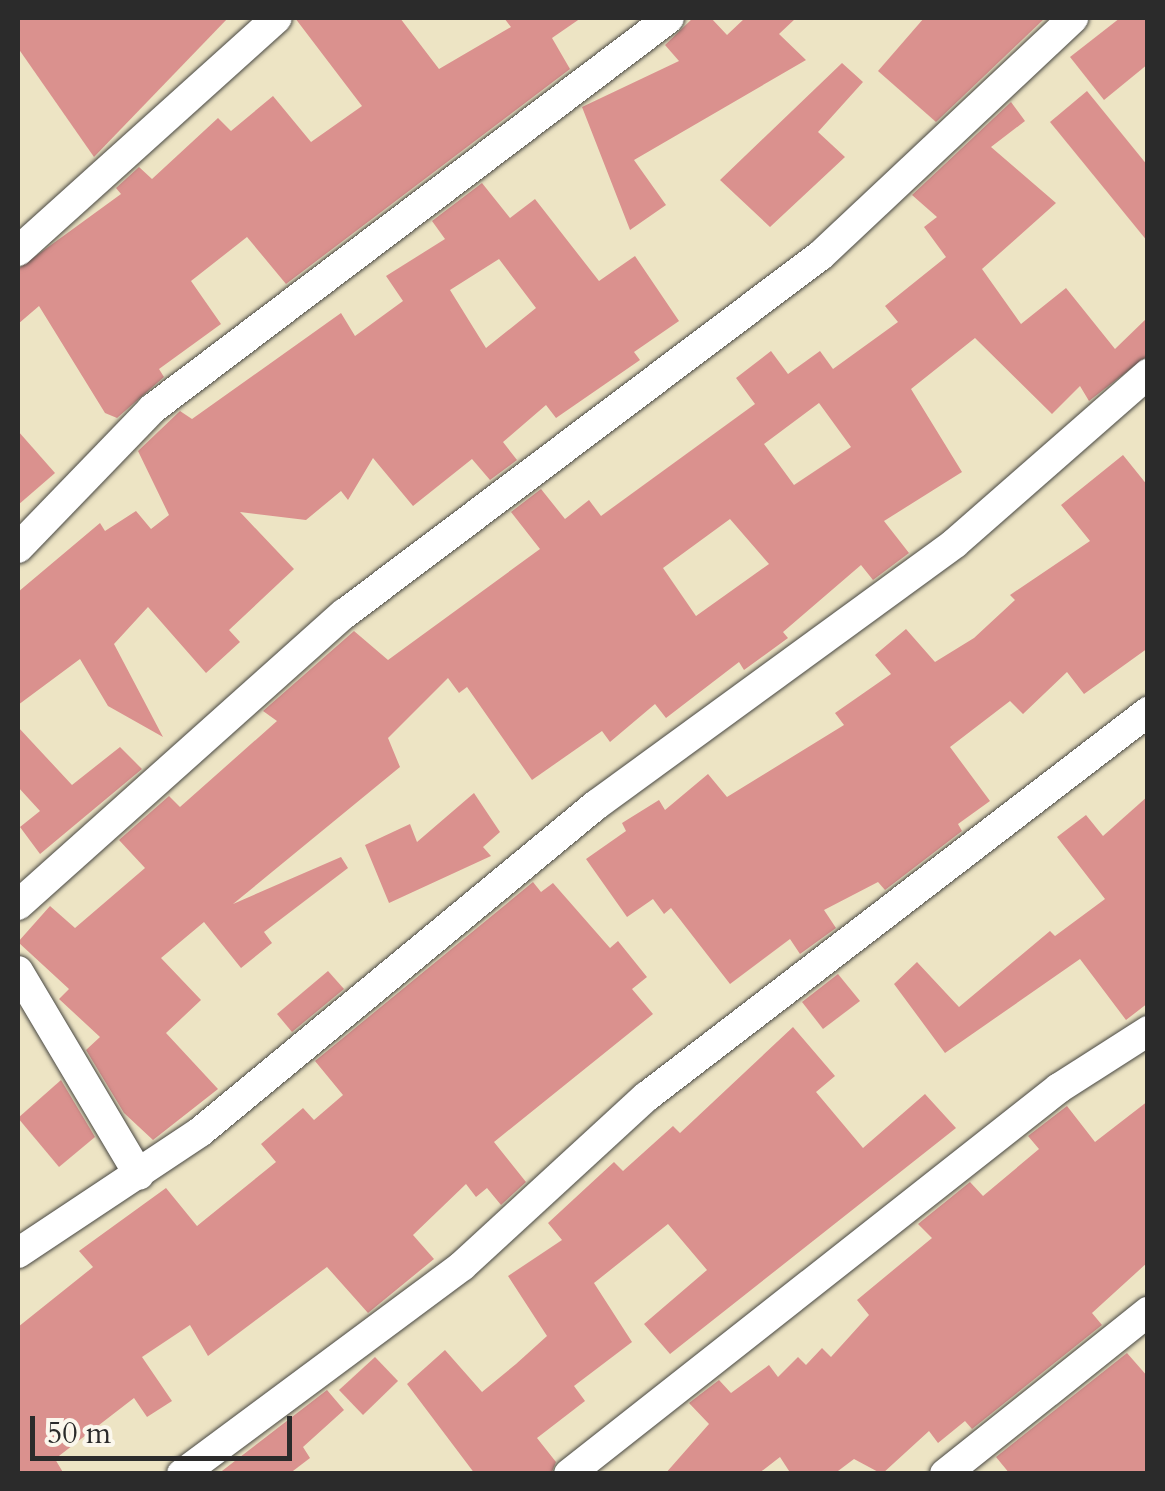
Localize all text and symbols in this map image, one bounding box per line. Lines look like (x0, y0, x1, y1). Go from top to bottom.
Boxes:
scale bar (35, 1396, 298, 1458)
text: 50 m (47, 1413, 111, 1454)

